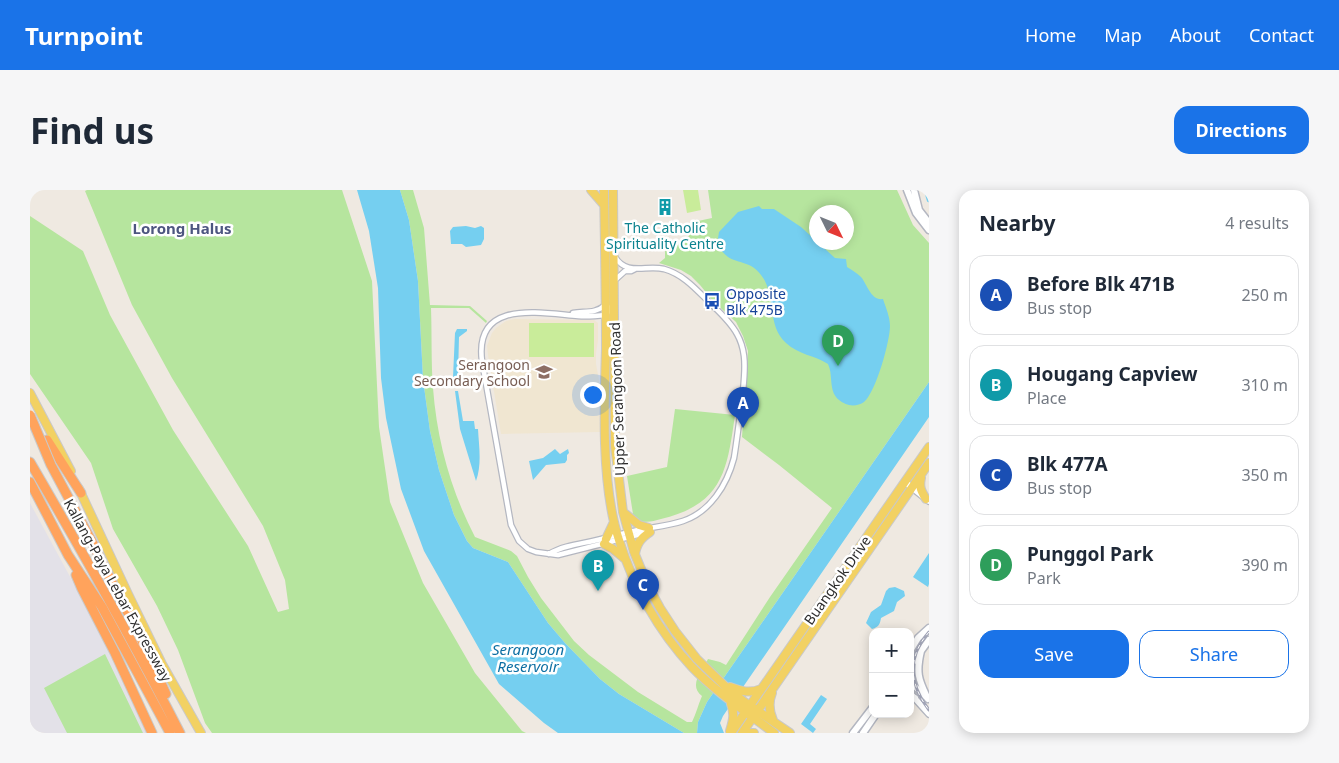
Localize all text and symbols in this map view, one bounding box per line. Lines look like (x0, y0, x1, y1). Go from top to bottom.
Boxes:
text: Turnpoint (25, 19, 143, 52)
text: Home (1025, 23, 1076, 47)
text: Map (1104, 23, 1142, 47)
text: About (1170, 23, 1221, 47)
text: Contact (1249, 23, 1314, 47)
button: Directions (1174, 106, 1309, 154)
text: Find us (30, 107, 154, 154)
building icon: The Catholic Spirituality Centre (655, 197, 675, 217)
north arrow (809, 205, 854, 250)
text: Nearby (979, 209, 1055, 237)
text: 4 results (1225, 212, 1289, 234)
district label: Lorong Halus (133, 218, 231, 238)
place label: The Catholic Spirituality Centre (606, 218, 724, 253)
text: Before Blk 471B (1027, 271, 1175, 297)
place label: Opposite Blk 475B (726, 284, 786, 319)
text: A (990, 284, 1002, 306)
text: 250 m (1241, 284, 1288, 306)
bus stop icon: Opposite Blk 475B (702, 291, 722, 311)
text: Bus stop (1027, 297, 1092, 319)
street label: Upper Serangoon Road (605, 322, 629, 476)
pin: D (822, 325, 854, 366)
place label: Serangoon Secondary School (414, 355, 530, 390)
text: Hougang Capview (1027, 361, 1197, 387)
school or university icon: Serangoon Secondary School (534, 362, 554, 382)
text: B (991, 374, 1001, 396)
text: 310 m (1241, 374, 1288, 396)
your location (580, 382, 606, 408)
pin: A (727, 387, 759, 428)
text: Place (1027, 387, 1067, 409)
text: Blk 477A (1027, 451, 1108, 477)
text: C (991, 464, 1001, 486)
text: 350 m (1241, 464, 1288, 486)
text: Bus stop (1027, 477, 1092, 499)
street label: Kallang-Paya Lebar Expressway (60, 495, 177, 685)
street label: Buangkok Drive (799, 532, 875, 628)
text: Punggol Park (1027, 541, 1153, 567)
pin: B (582, 550, 614, 591)
text: D (990, 554, 1002, 576)
text: 390 m (1241, 554, 1288, 576)
text: Park (1027, 567, 1061, 589)
pin: C (627, 569, 659, 610)
map controls (869, 628, 914, 718)
button: + (869, 628, 914, 673)
button: Save (979, 630, 1129, 678)
button: Share (1139, 630, 1289, 678)
water label: Serangoon Reservoir (492, 639, 564, 676)
button: − (869, 673, 914, 718)

